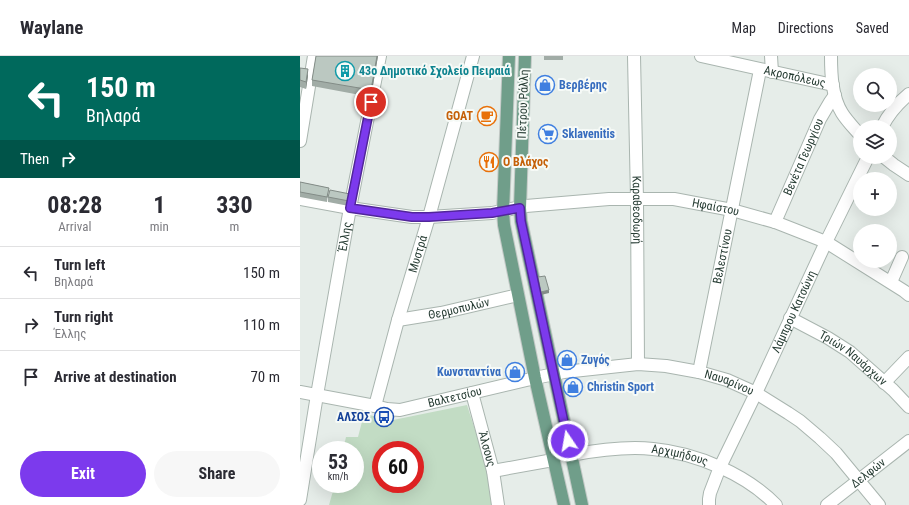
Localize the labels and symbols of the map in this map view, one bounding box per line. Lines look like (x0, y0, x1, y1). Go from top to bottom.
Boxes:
building icon: 43ο Δημοτικό Σχολείο Πειραιά (334, 60, 356, 82)
street label: Ακροπόλεως (763, 63, 827, 90)
place label: 43ο Δημοτικό Σχολείο Πειραιά (359, 64, 510, 79)
street label: Πέτρου Ράλλη (515, 69, 531, 139)
shop icon: Βερβέρης (534, 74, 556, 96)
place label: Βερβέρης (559, 78, 608, 92)
pin (354, 85, 388, 119)
cafe icon: GOAT (476, 105, 498, 127)
place label: GOAT (446, 109, 473, 123)
street label: Βενέτα Γεωργίου (781, 116, 826, 198)
supermarket icon: Sklavenitis (537, 123, 559, 145)
place label: Sklavenitis (562, 127, 615, 141)
restaurant icon: Ο Βλάχος (478, 151, 500, 173)
place label: Ο Βλάχος (503, 155, 549, 170)
street label: Καραθεοδωρή (630, 176, 644, 244)
street label: Ηφαίστου (691, 196, 741, 219)
street label: Έλλης (335, 221, 354, 254)
street label: Βελεστίνου (710, 227, 735, 285)
street label: Μυστρά (406, 234, 430, 274)
street label: Λάμπρου Κατσώνη (769, 268, 819, 355)
street label: Θερμοπυλών (427, 295, 491, 322)
street label: Τριών Ναυάρχων (817, 328, 890, 388)
shop icon: Ζυγός (556, 349, 578, 371)
place label: Ζυγός (581, 353, 610, 367)
shop icon: Κωνσταντίνα (504, 361, 526, 383)
place label: Κωνσταντίνα (437, 365, 501, 379)
street label: Ναυαρίνου (703, 367, 756, 398)
shop icon: Christin Sport (562, 376, 584, 398)
place label: Christin Sport (587, 380, 654, 394)
street label: Βαλτετσίου (426, 384, 483, 410)
bus stop icon: ΑΛΣΟΣ (373, 406, 395, 428)
place label: ΑΛΣΟΣ (337, 410, 370, 424)
position arrow (547, 420, 589, 462)
street label: Άλσους (476, 430, 499, 469)
speed limit sign: 60 (372, 441, 424, 493)
street label: Αρχιμήδους (651, 442, 710, 469)
street label: Δελφών (848, 455, 888, 491)

